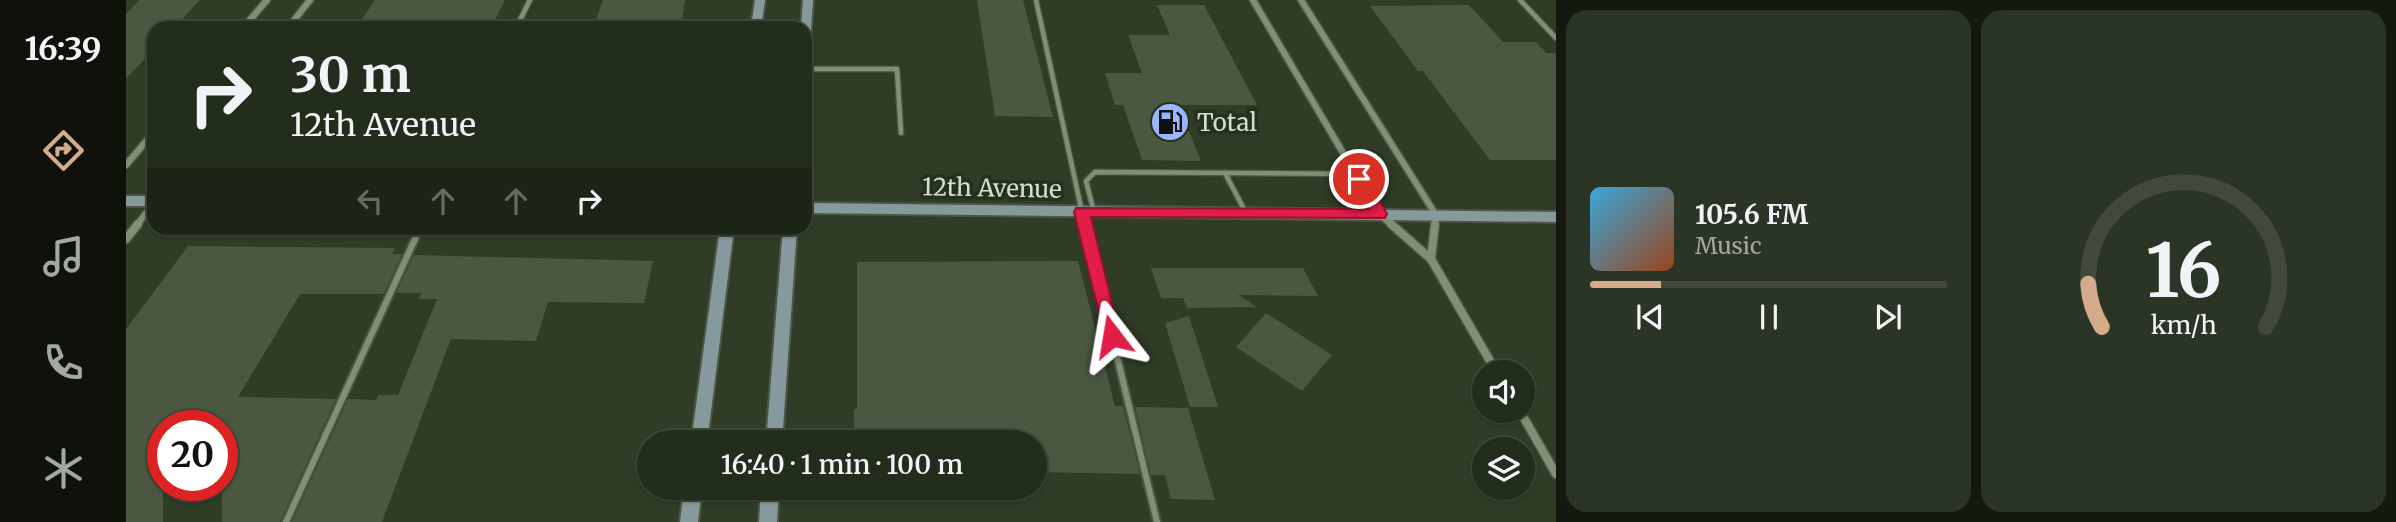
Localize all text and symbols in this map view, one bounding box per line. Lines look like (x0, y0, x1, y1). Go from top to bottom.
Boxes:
text: 16:39 (24, 29, 102, 69)
text: 30 m (290, 44, 411, 105)
icon: right (175, 49, 266, 140)
fuel station icon: Total (1149, 101, 1191, 143)
text: 12th Avenue (290, 105, 476, 145)
place label: Total (1197, 107, 1257, 138)
icon: directions (39, 126, 88, 175)
pin (1329, 149, 1389, 209)
icon: arrive (1340, 160, 1378, 198)
street label: 12th Avenue (922, 171, 1062, 205)
icon: left (351, 182, 389, 220)
icon: ahead (424, 182, 462, 220)
icon: ahead (497, 182, 535, 220)
icon: right (570, 182, 608, 220)
text: 105.6 FM (1695, 198, 1808, 231)
text: 16 (2146, 225, 2221, 317)
text: Music (1695, 231, 1762, 260)
icon: music (39, 232, 88, 281)
icon: previous (1631, 298, 1669, 336)
icon: pause (1750, 298, 1788, 336)
icon: next (1869, 298, 1907, 336)
position arrow (1075, 299, 1149, 373)
text: km/h (2150, 309, 2217, 341)
icon: phone (39, 338, 88, 387)
map controls (1472, 360, 1535, 500)
button: sound (1472, 360, 1535, 423)
speed limit sign: 20 (147, 410, 238, 501)
button: layers (1472, 437, 1535, 500)
icon: climate (39, 444, 88, 493)
text: 16:40 · 1 min · 100 m (721, 448, 963, 481)

